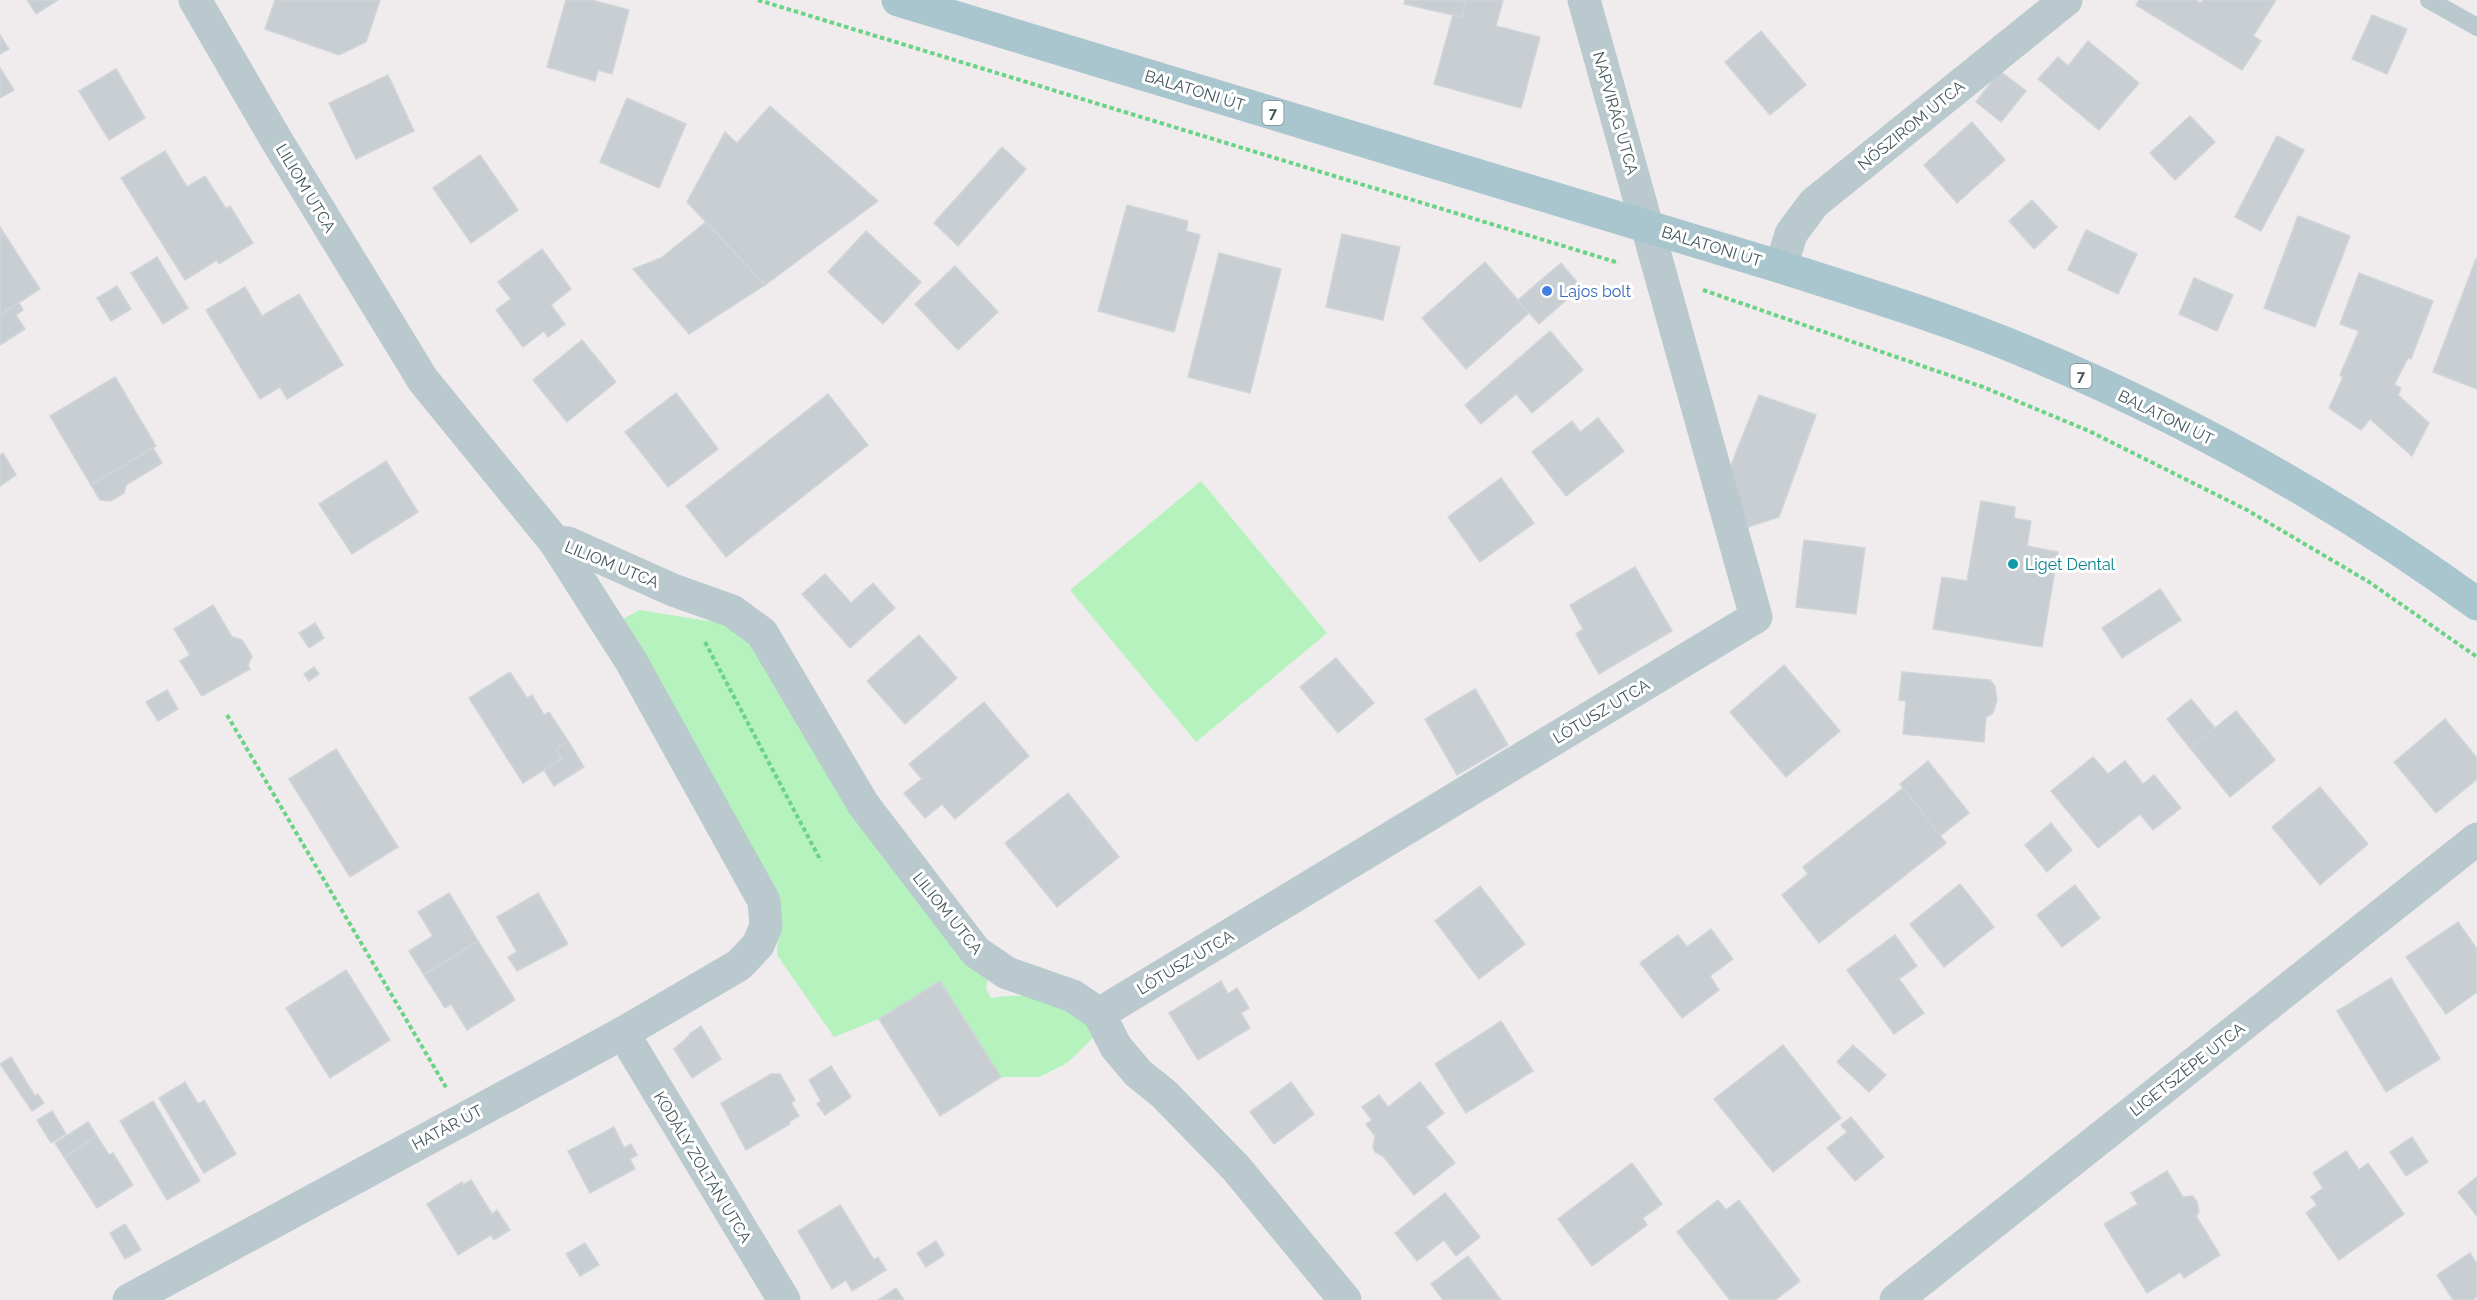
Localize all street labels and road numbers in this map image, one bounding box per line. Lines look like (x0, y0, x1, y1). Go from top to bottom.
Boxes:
street label: NAPVIRÁG UTCA (1589, 49, 1643, 177)
street label: BALATONI ÚT (1142, 65, 1248, 115)
street label: NŐSZIROM UTCA (1854, 76, 1969, 174)
road number: 7 (1262, 101, 1284, 125)
street label: LILIOM UTCA (272, 141, 340, 236)
street label: BALATONI ÚT (1659, 221, 1765, 271)
road number: 7 (2070, 364, 2092, 388)
street label: BALATONI ÚT (2115, 385, 2217, 449)
street label: LILIOM UTCA (562, 537, 662, 592)
street label: LÓTUSZ UTCA (1549, 674, 1653, 748)
street label: LILIOM UTCA (909, 869, 987, 958)
street label: LÓTUSZ UTCA (1133, 925, 1237, 999)
street label: LIGETSZÉPE UTCA (2125, 1018, 2249, 1120)
street label: KODÁLY ZOLTÁN UTCA (650, 1088, 756, 1247)
street label: HATÁR ÚT (408, 1100, 486, 1154)

